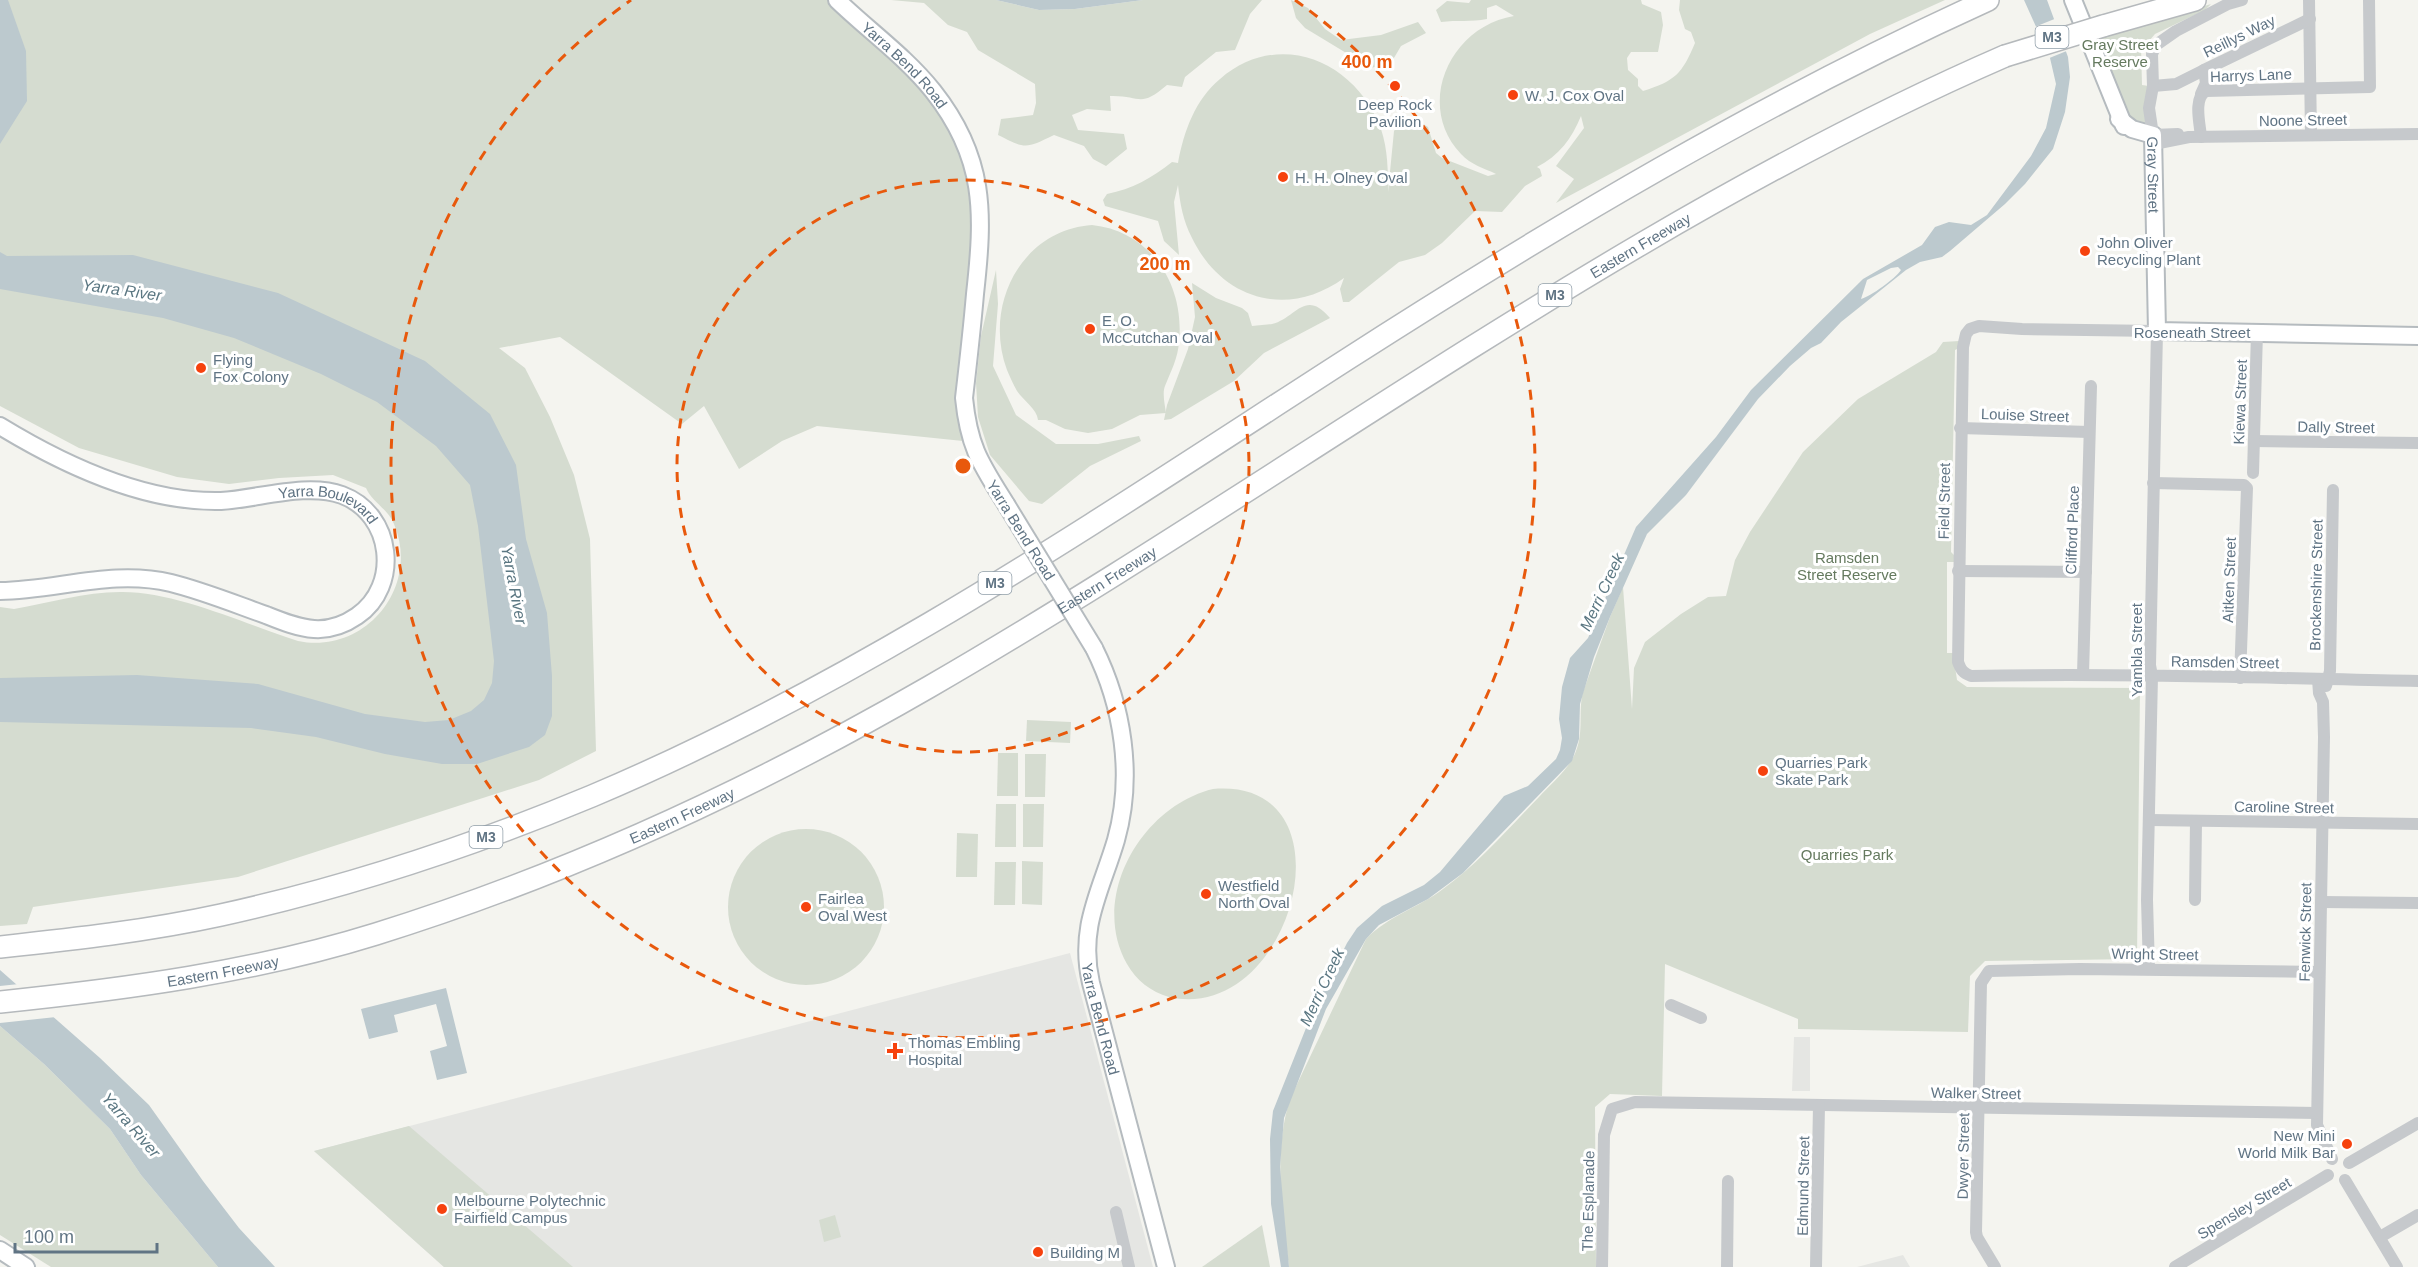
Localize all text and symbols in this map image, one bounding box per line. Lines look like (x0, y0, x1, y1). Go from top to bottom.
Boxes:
street label: Reillys Way (2200, 11, 2278, 61)
street label: Yarra Bend Road (859, 18, 951, 111)
road number: M3 (2036, 26, 2068, 48)
park label: Gray Street Reserve (2082, 36, 2159, 70)
text: 400 m (1341, 52, 1393, 72)
street label: Harrys Lane (2210, 65, 2292, 85)
marker: Deep Rock Pavilion (1388, 79, 1402, 93)
place label: W. J. Cox Oval (1525, 87, 1624, 104)
marker: W. J. Cox Oval (1506, 88, 1520, 102)
place label: Deep Rock Pavilion (1358, 96, 1433, 130)
street label: Noone Street (2259, 111, 2348, 129)
street label: Gray Street (2145, 136, 2163, 214)
place label: H. H. Olney Oval (1295, 169, 1408, 186)
marker: H. H. Olney Oval (1276, 170, 1290, 184)
street label: Eastern Freeway (1587, 209, 1694, 281)
place label: John Oliver Recycling Plant (2097, 234, 2201, 268)
marker: John Oliver Recycling Plant (2078, 244, 2092, 258)
text: 200 m (1139, 254, 1191, 274)
water label: Yarra River (81, 276, 163, 304)
road number: M3 (1538, 284, 1572, 306)
place label: E. O. McCutchan Oval (1102, 312, 1213, 346)
marker: E. O. McCutchan Oval (1083, 322, 1097, 336)
street label: Roseneath Street (2134, 324, 2251, 341)
place label: Flying Fox Colony (213, 351, 289, 385)
street label: Kiewa Street (2230, 358, 2250, 445)
marker: Flying Fox Colony (194, 361, 208, 375)
street label: Louise Street (1981, 405, 2070, 425)
street label: Dally Street (2297, 418, 2376, 436)
centre of rings (953, 456, 973, 476)
street label: Field Street (1935, 462, 1953, 539)
street label: Yarra Bend Road (983, 477, 1059, 583)
street label: Yarra Boulevard (277, 482, 382, 527)
street label: Clifford Place (2062, 485, 2082, 575)
street label: Brockenshire Street (2306, 518, 2326, 651)
street label: Aitken Street (2219, 536, 2239, 623)
street label: Eastern Freeway (1054, 542, 1160, 617)
water label: Yarra River (498, 544, 530, 626)
park label: Ramsden Street Reserve (1797, 549, 1897, 583)
water label: Merri Creek (1577, 550, 1628, 633)
road number: M3 (978, 572, 1012, 594)
street label: Yambla Street (2128, 602, 2145, 697)
street label: Ramsden Street (2171, 653, 2280, 671)
place label: Quarries Park Skate Park (1775, 754, 1868, 788)
marker: Quarries Park Skate Park (1756, 764, 1770, 778)
street label: Eastern Freeway (627, 783, 737, 847)
street label: Caroline Street (2234, 798, 2335, 816)
road number: M3 (470, 826, 502, 848)
park label: Quarries Park (1801, 846, 1894, 863)
place label: Westfield North Oval (1218, 877, 1290, 911)
street label: Fenwick Street (2296, 881, 2314, 982)
marker: Westfield North Oval (1199, 887, 1213, 901)
place label: Fairlea Oval West (818, 890, 888, 924)
marker: Fairlea Oval West (799, 900, 813, 914)
water label: Merri Creek (1297, 945, 1348, 1028)
street label: Wright Street (2111, 945, 2200, 963)
street label: Eastern Freeway (166, 952, 281, 989)
street label: Yarra Bend Road (1079, 962, 1123, 1076)
place label: Thomas Embling Hospital (908, 1034, 1021, 1068)
marker: Thomas Embling Hospital (886, 1042, 904, 1060)
street label: Walker Street (1931, 1084, 2022, 1102)
water label: Yarra River (98, 1089, 164, 1161)
street label: Dwyer Street (1954, 1112, 1972, 1199)
place label: New Mini World Milk Bar (2238, 1127, 2335, 1161)
street label: Edmund Street (1794, 1135, 1812, 1236)
marker: New Mini World Milk Bar (2340, 1137, 2354, 1151)
street label: The Esplanade (1579, 1150, 1597, 1252)
street label: Spensley Street (2194, 1173, 2294, 1243)
place label: Melbourne Polytechnic Fairfield Campus (454, 1192, 606, 1226)
marker: Melbourne Polytechnic Fairfield Campus (435, 1202, 449, 1216)
scale bar (15, 1216, 158, 1254)
text: 100 m (24, 1227, 74, 1247)
place label: Building M (1050, 1244, 1120, 1261)
marker: Building M (1031, 1245, 1045, 1259)

